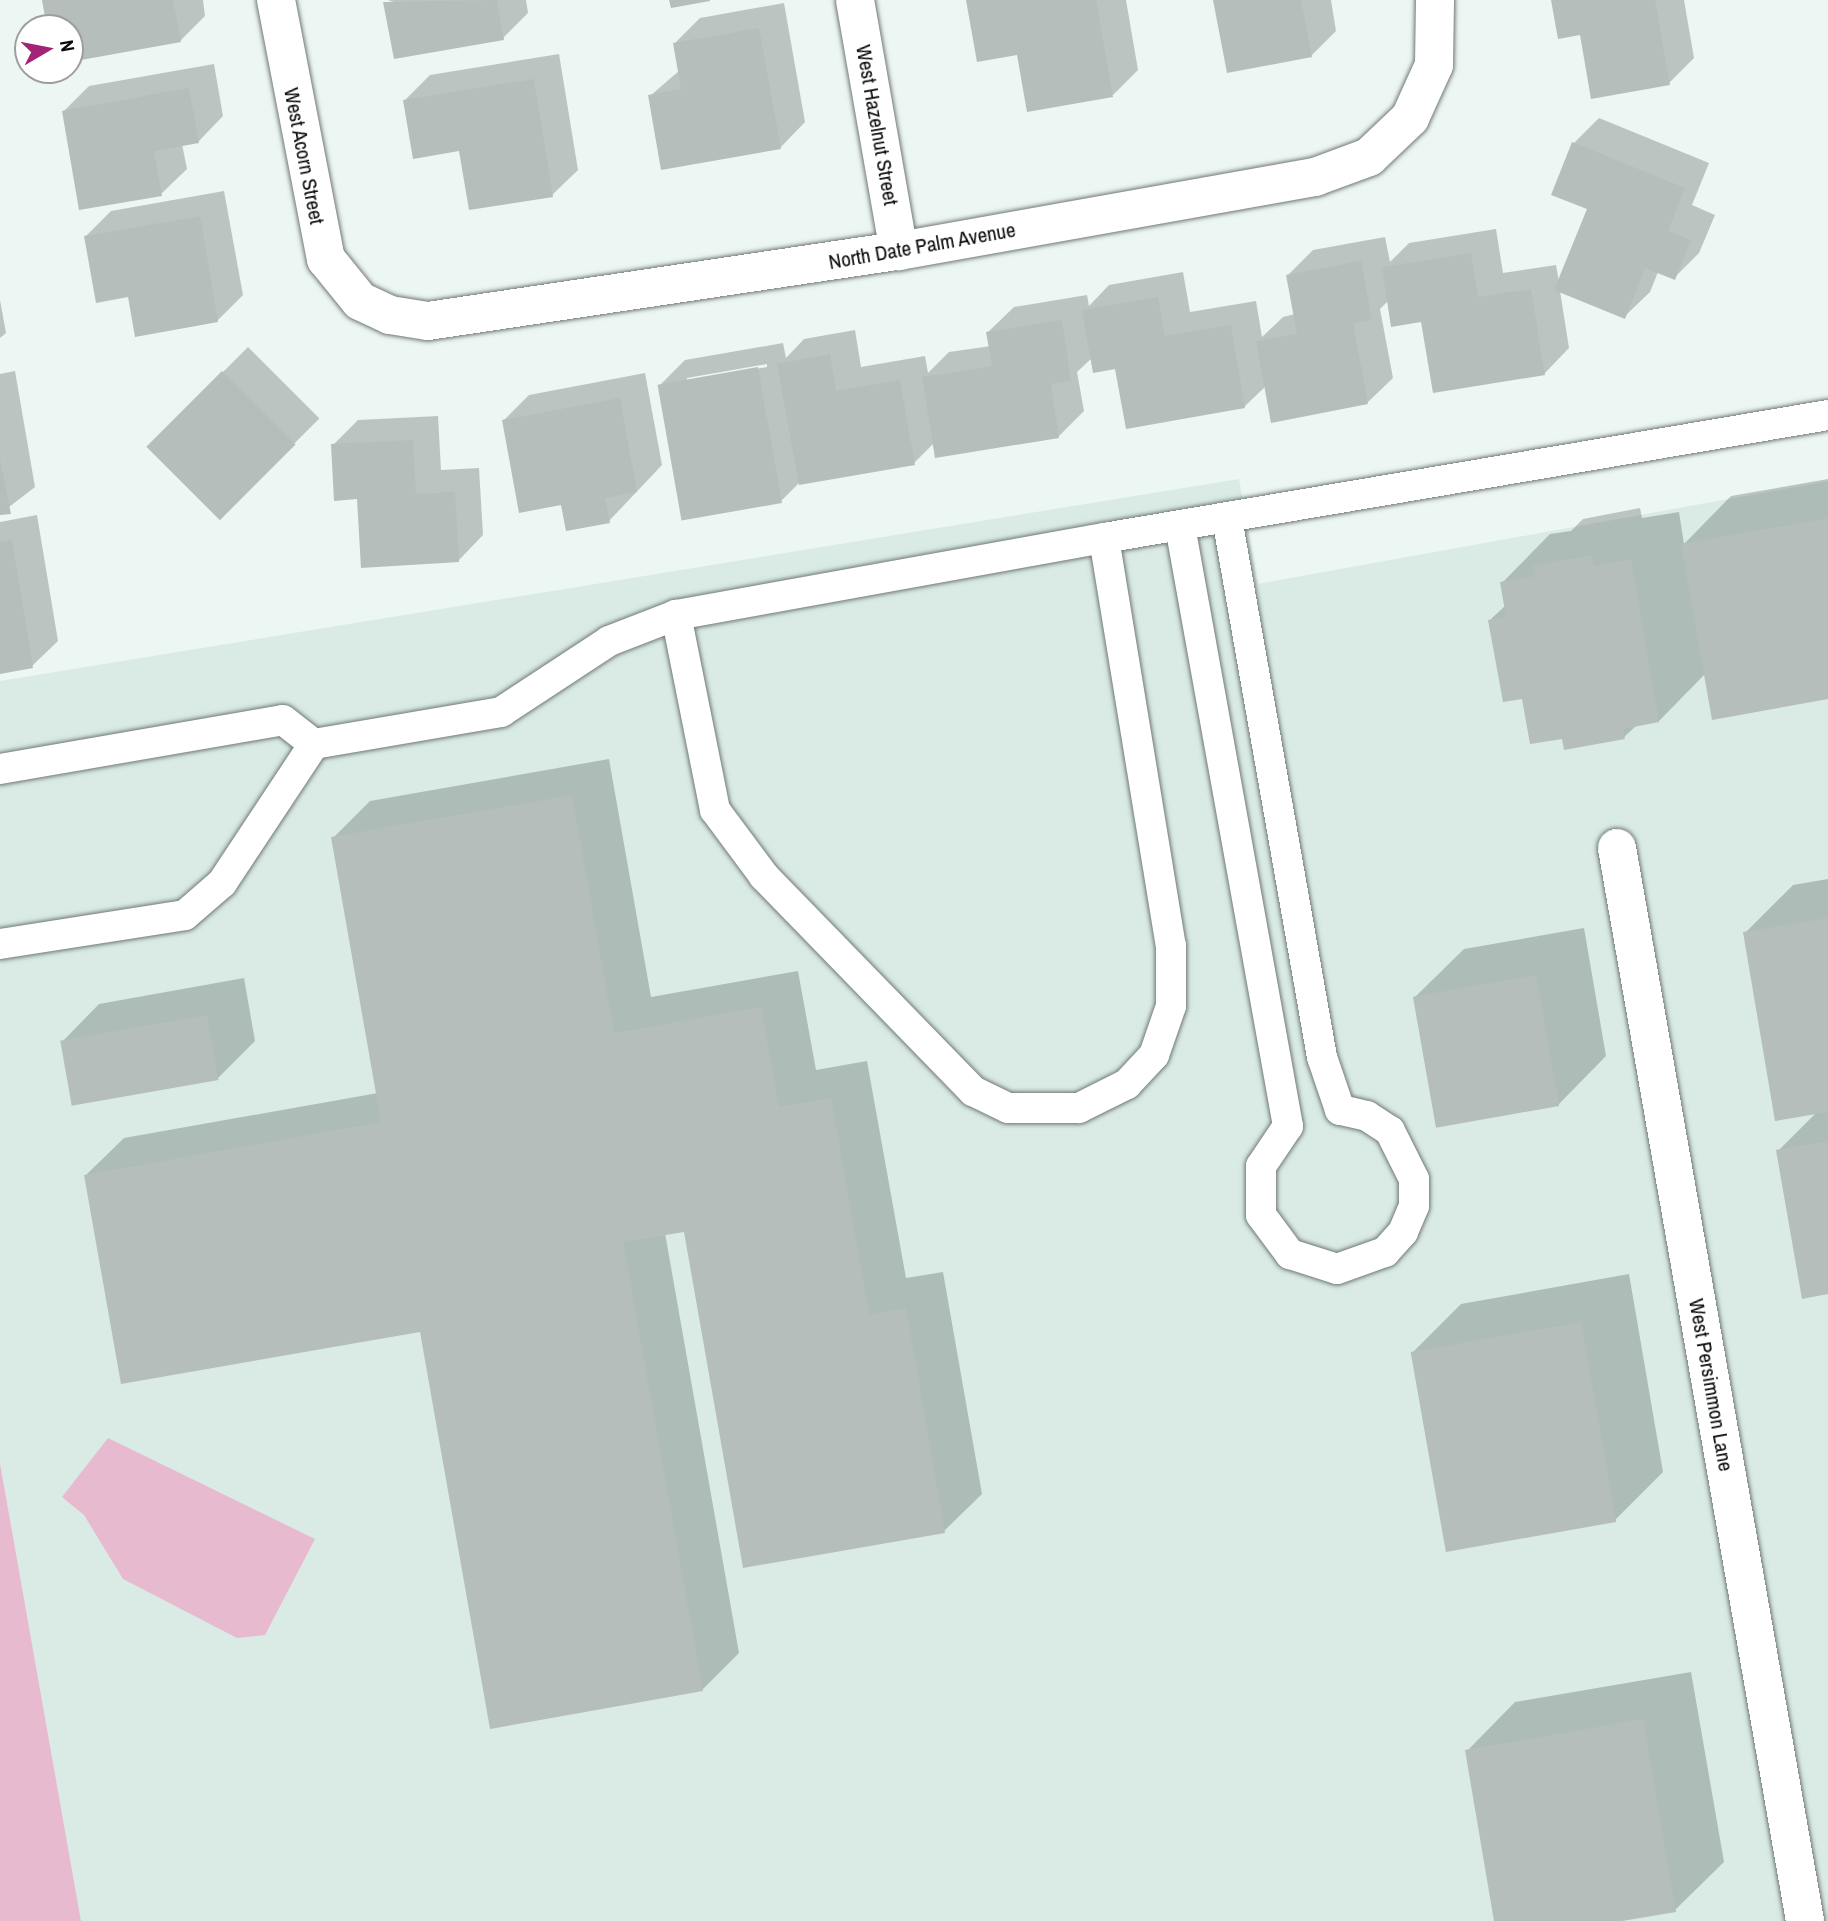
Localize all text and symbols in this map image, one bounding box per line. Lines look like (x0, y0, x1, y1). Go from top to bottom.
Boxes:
north arrow (14, 14, 84, 84)
text: N (54, 38, 81, 53)
street label: West Hazelnut Street (850, 43, 904, 207)
street label: West Acorn Street (278, 85, 330, 227)
street label: North Date Palm Avenue (826, 217, 1018, 275)
street label: West Persimmon Lane (1683, 1297, 1739, 1473)

